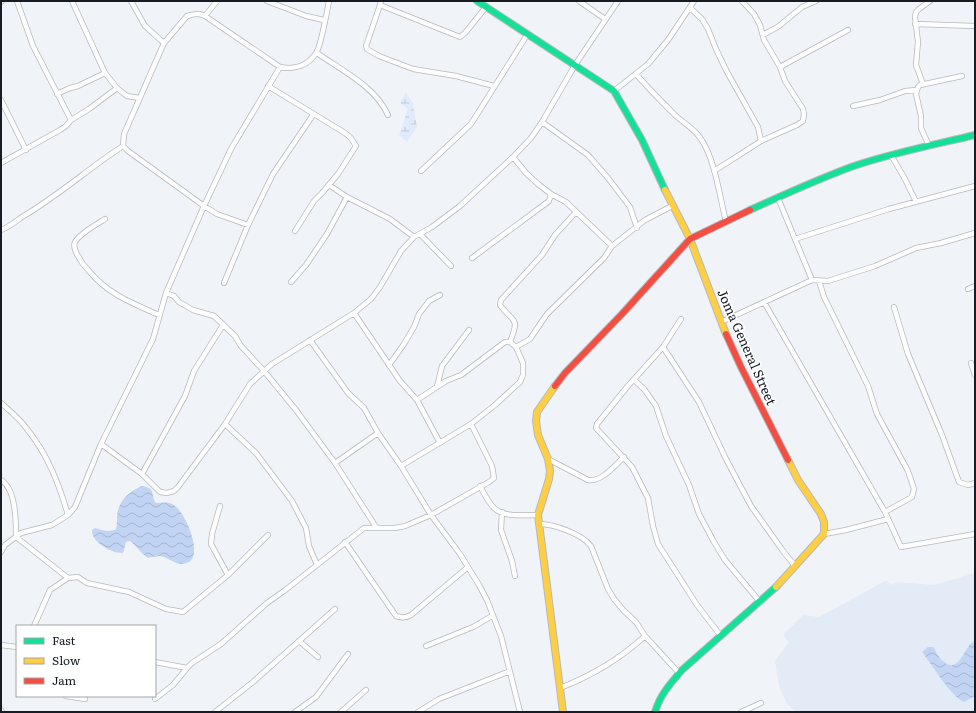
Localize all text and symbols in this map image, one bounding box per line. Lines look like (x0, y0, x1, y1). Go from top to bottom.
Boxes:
street label: Joma General Street (713, 286, 782, 409)
legend (16, 625, 156, 697)
text: Fast (52, 631, 76, 649)
text: Slow (52, 651, 81, 669)
text: Jam (52, 671, 77, 689)

